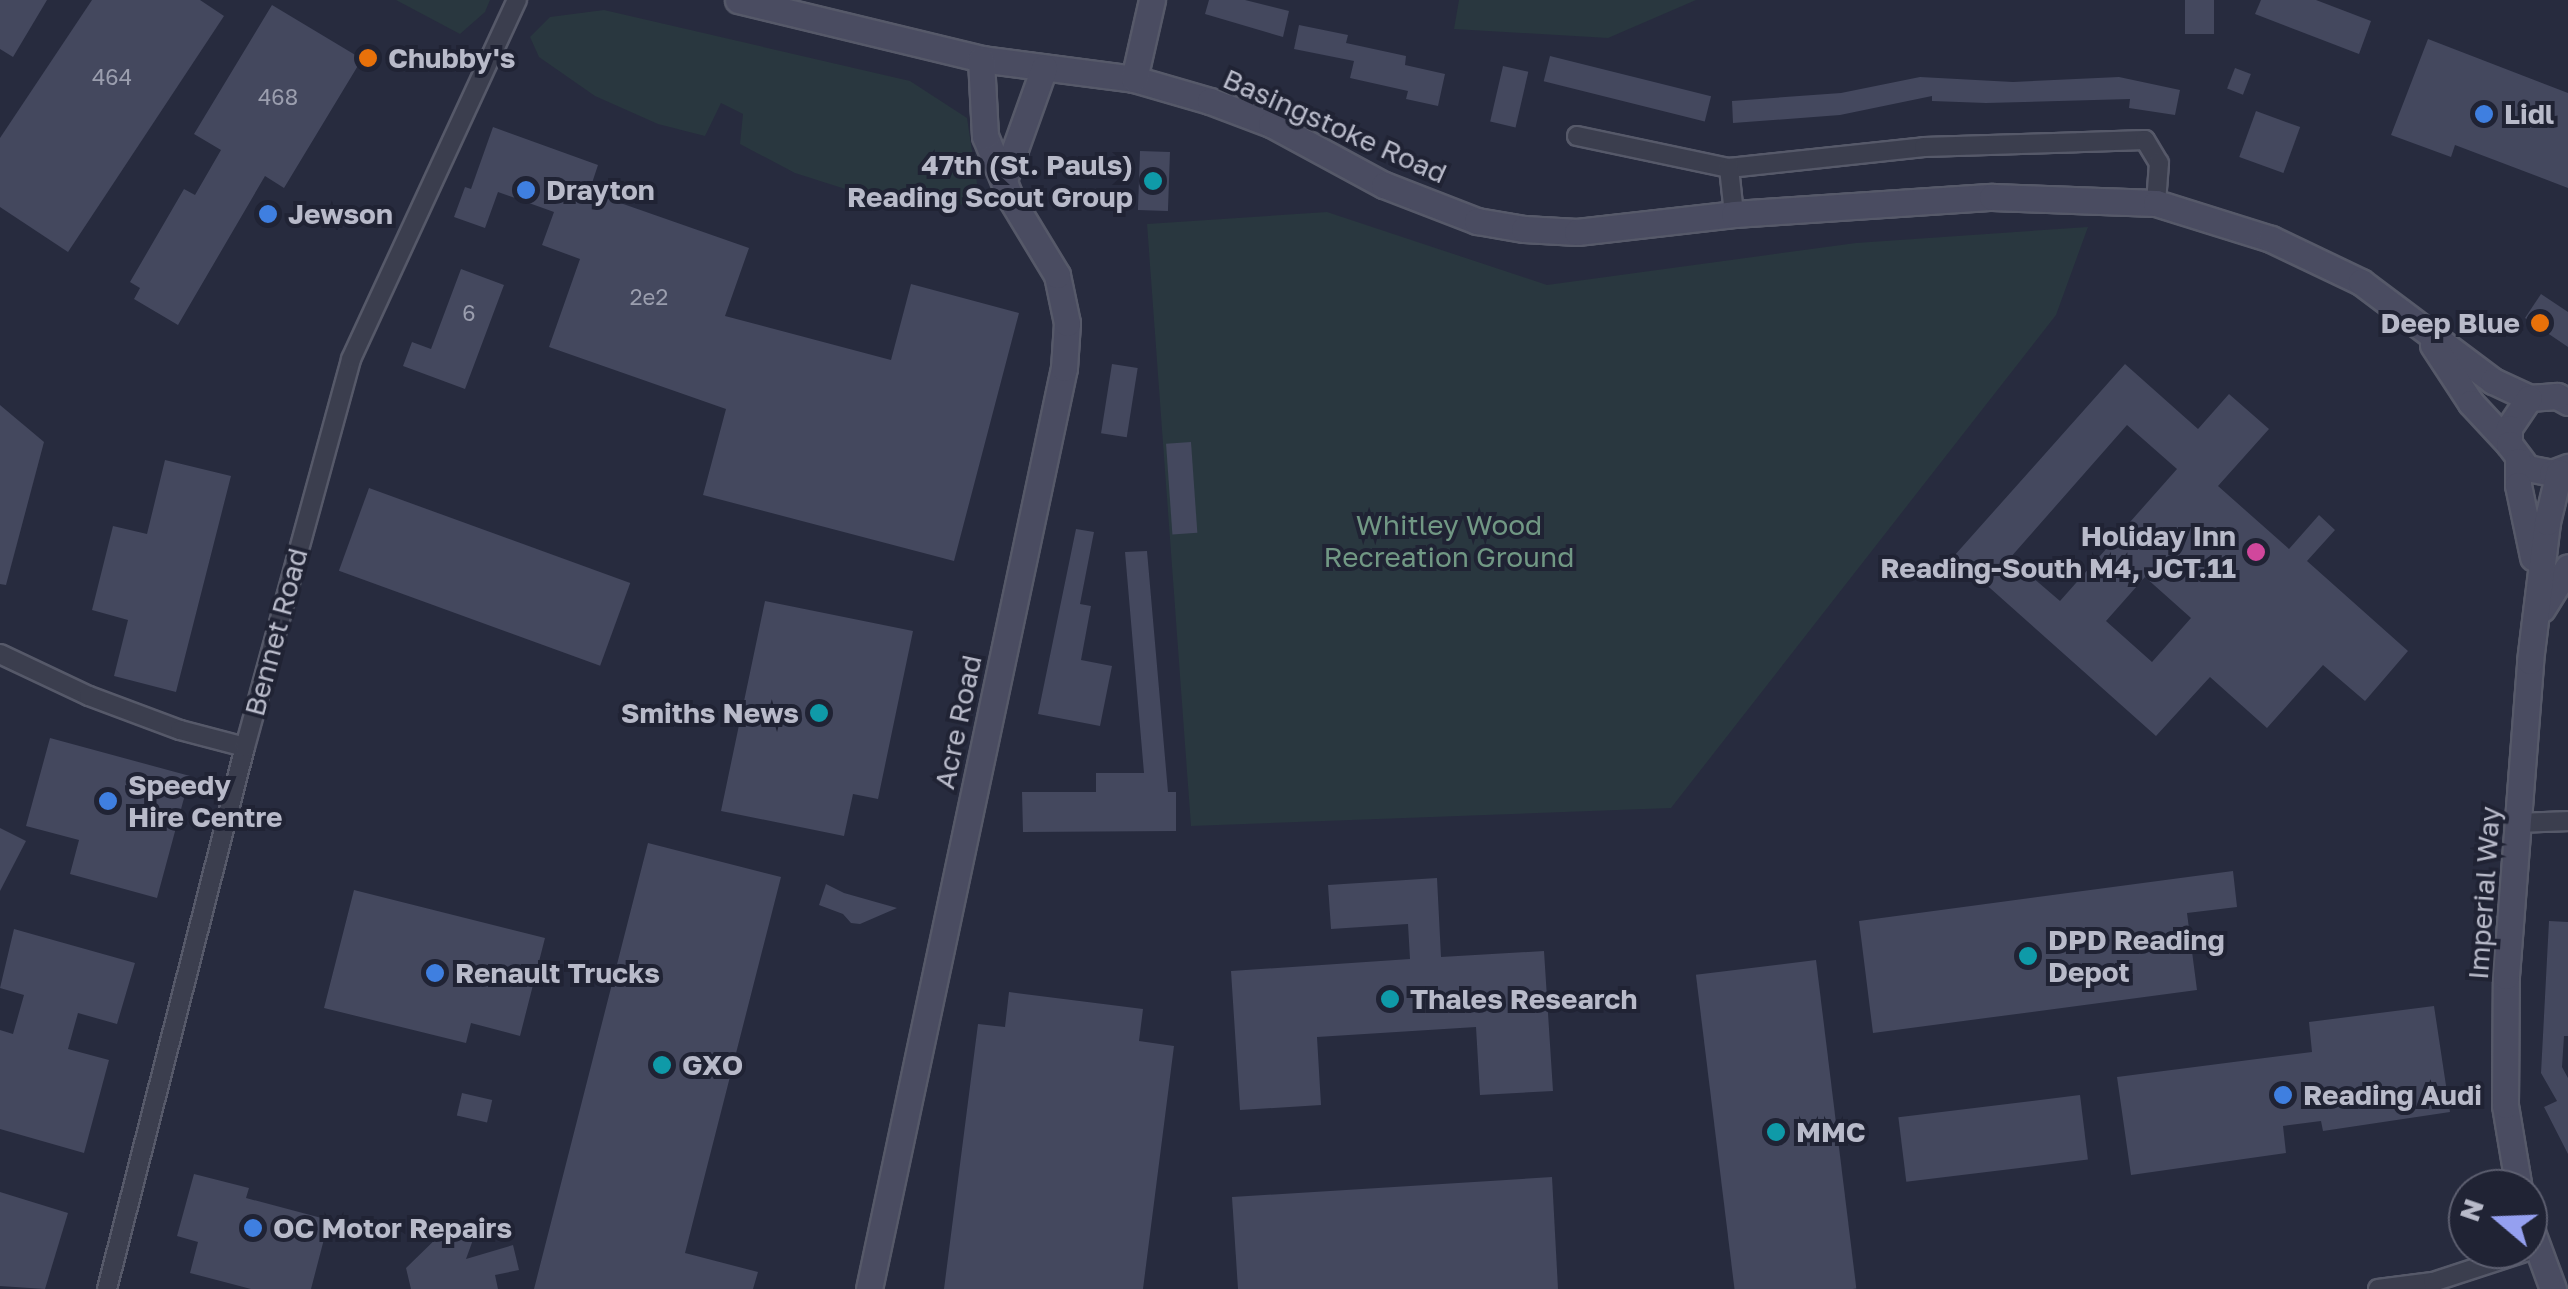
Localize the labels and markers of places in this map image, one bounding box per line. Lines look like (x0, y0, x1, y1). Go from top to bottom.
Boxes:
place label: Chubby's (388, 41, 516, 75)
marker: Chubby's (357, 47, 379, 69)
place label: Lidl (2504, 97, 2554, 131)
marker: Lidl (2473, 103, 2495, 125)
place label: 47th (St. Pauls) Reading Scout Group (847, 148, 1133, 214)
marker: 47th (St. Pauls) Reading Scout Group (1142, 170, 1164, 192)
place label: Drayton (546, 173, 655, 207)
marker: Drayton (515, 179, 537, 201)
place label: Jewson (288, 197, 393, 231)
marker: Jewson (257, 203, 279, 225)
place label: Deep Blue (2380, 306, 2520, 340)
marker: Deep Blue (2529, 312, 2551, 334)
place label: Holiday Inn Reading-South M4, JCT.11 (1880, 519, 2236, 585)
marker: Holiday Inn Reading-South M4, JCT.11 (2245, 541, 2267, 563)
place label: Smiths News (621, 696, 799, 730)
marker: Smiths News (808, 702, 830, 724)
place label: Speedy Hire Centre (128, 768, 283, 834)
marker: Speedy Hire Centre (97, 790, 119, 812)
place label: DPD Reading Depot (2048, 923, 2225, 989)
marker: DPD Reading Depot (2017, 945, 2039, 967)
place label: Renault Trucks (455, 956, 660, 990)
marker: Renault Trucks (424, 962, 446, 984)
place label: Thales Research (1410, 982, 1637, 1016)
marker: Thales Research (1379, 988, 1401, 1010)
place label: GXO (682, 1048, 743, 1082)
marker: GXO (651, 1054, 673, 1076)
place label: Reading Audi (2303, 1078, 2482, 1112)
marker: Reading Audi (2272, 1084, 2294, 1106)
place label: MMC (1796, 1115, 1866, 1149)
marker: MMC (1765, 1121, 1787, 1143)
place label: OC Motor Repairs (273, 1211, 512, 1245)
marker: OC Motor Repairs (242, 1217, 264, 1239)

